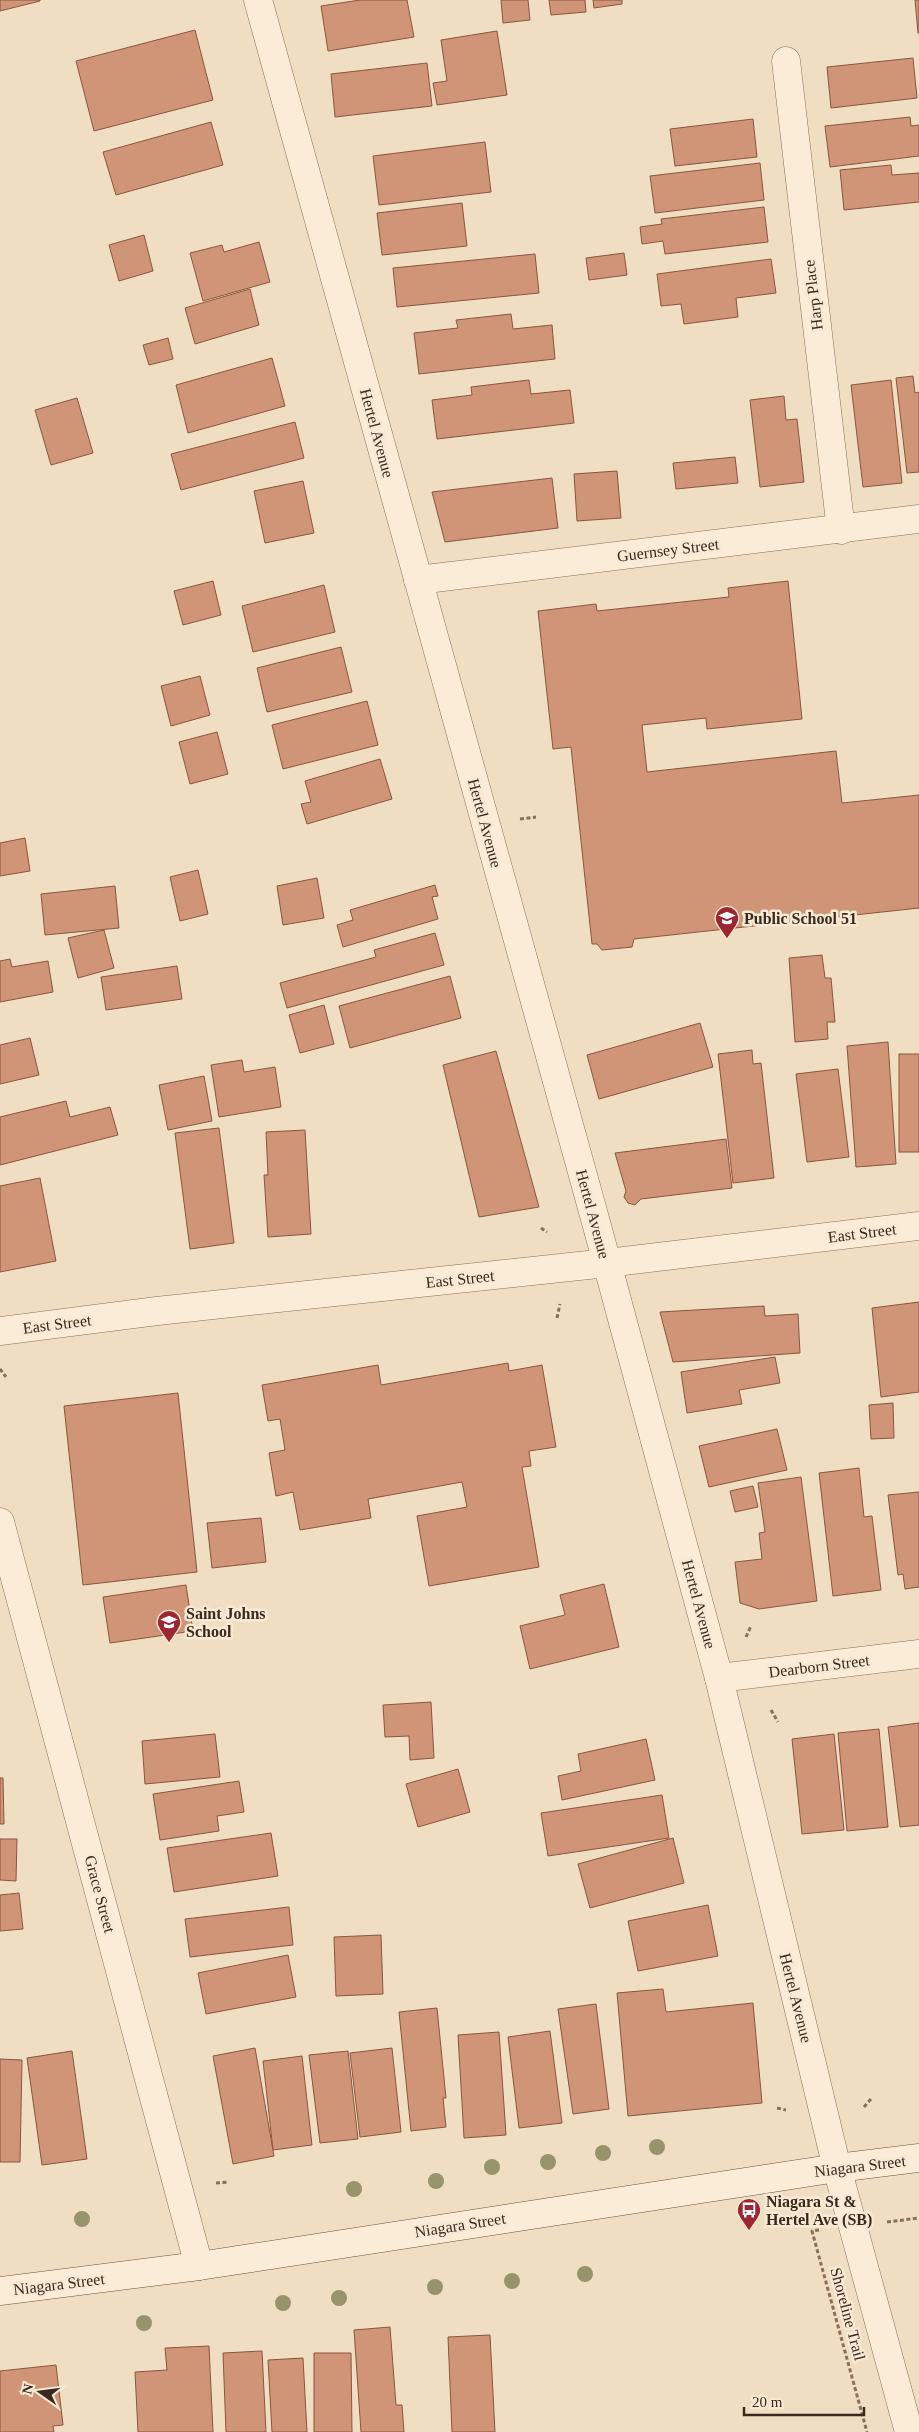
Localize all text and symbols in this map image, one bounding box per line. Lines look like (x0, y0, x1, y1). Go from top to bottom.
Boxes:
street label: Harp Place (800, 259, 827, 331)
street label: Hertel Avenue (357, 387, 397, 479)
street label: Guernsey Street (616, 535, 721, 566)
street label: Hertel Avenue (465, 777, 505, 869)
school or university icon: Public School 51 (714, 905, 740, 939)
place label: Public School 51 (744, 910, 857, 927)
street label: Hertel Avenue (573, 1168, 613, 1260)
street label: East Street (827, 1220, 898, 1246)
street label: East Street (425, 1267, 496, 1291)
street label: East Street (22, 1311, 93, 1337)
street label: Hertel Avenue (679, 1558, 719, 1650)
place label: Saint Johns School (186, 1605, 266, 1640)
school or university icon: Saint Johns School (156, 1609, 182, 1643)
street label: Dearborn Street (767, 1651, 871, 1681)
street label: Grace Street (81, 1853, 119, 1935)
street label: Hertel Avenue (777, 1951, 815, 2045)
street label: Niagara Street (813, 2152, 907, 2181)
place label: Niagara St & Hertel Ave (SB) (766, 2193, 872, 2229)
bus stop icon: Niagara St & Hertel Ave (SB) (736, 2197, 762, 2231)
street label: Niagara Street (413, 2209, 507, 2242)
street label: Shoreline Trail (827, 2266, 869, 2363)
street label: Niagara Street (12, 2270, 106, 2299)
north arrow (15, 2367, 65, 2417)
text: N (19, 2382, 36, 2396)
scale bar (744, 2384, 864, 2416)
text: 20 m (752, 2394, 783, 2410)

